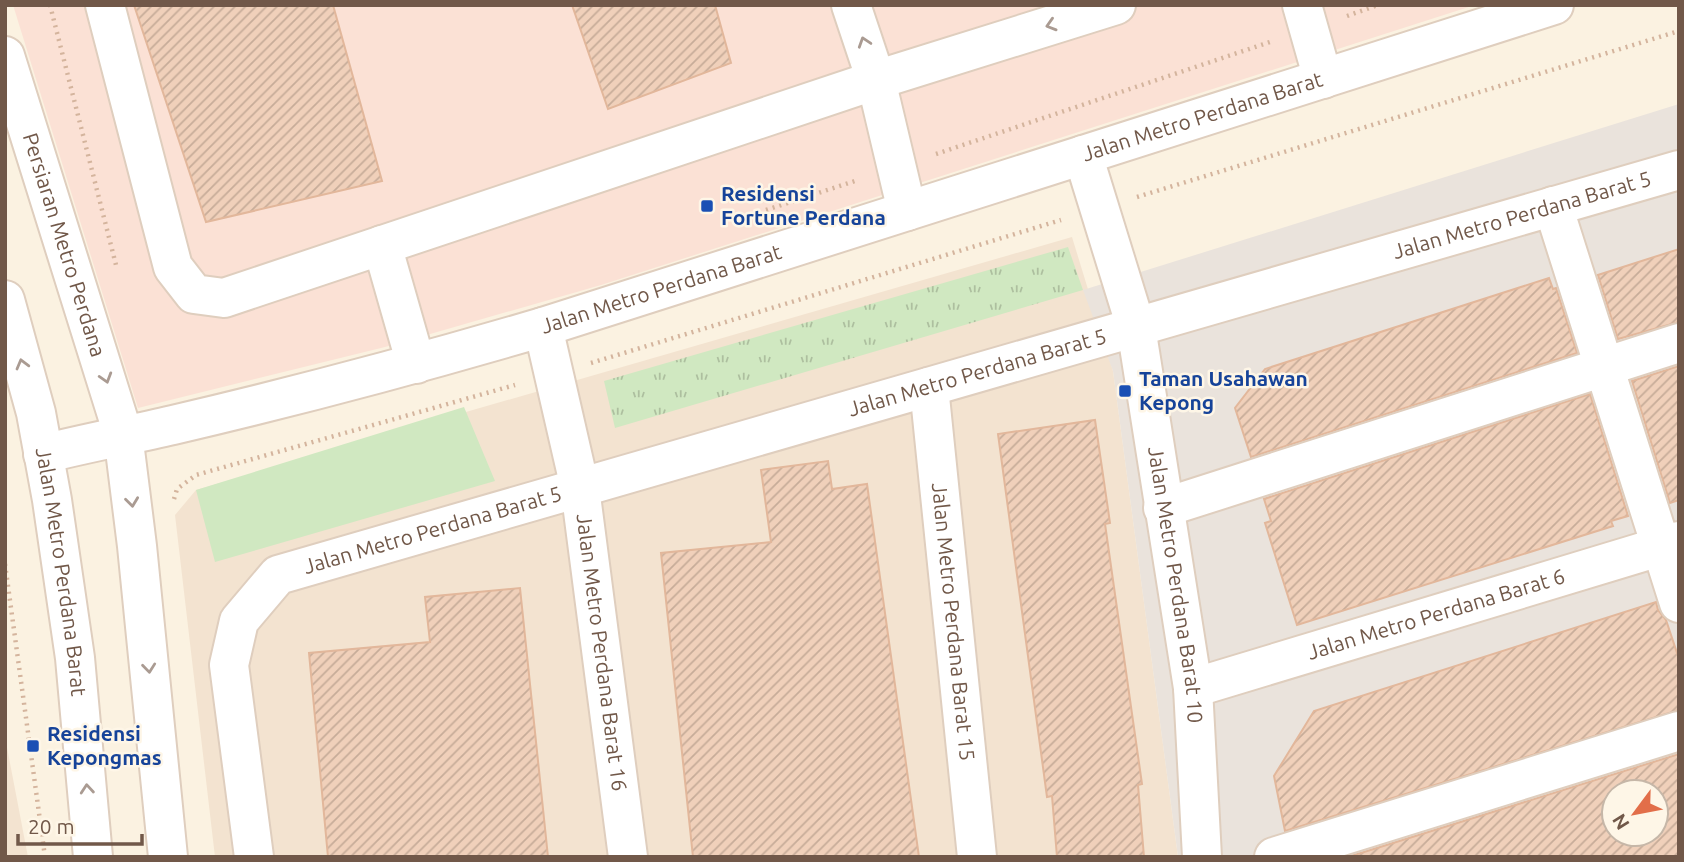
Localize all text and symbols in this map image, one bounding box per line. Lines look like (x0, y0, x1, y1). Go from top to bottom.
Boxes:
one-way arrow (1045, 17, 1057, 32)
one-way arrow (858, 37, 872, 49)
street label: Jalan Metro Perdana Barat (1079, 67, 1325, 166)
street label: Persiaran Metro Perdana (19, 130, 111, 360)
street label: Jalan Metro Perdana Barat 5 (1390, 166, 1654, 263)
place label: Residensi Fortune Perdana (721, 181, 886, 229)
marker: Residensi Fortune Perdana (699, 198, 715, 214)
street label: Jalan Metro Perdana Barat (538, 239, 784, 338)
street label: Jalan Metro Perdana Barat 5 (845, 323, 1109, 421)
one-way arrow (16, 358, 31, 370)
place label: Taman Usahawan Kepong (1139, 366, 1308, 414)
one-way arrow (97, 372, 112, 384)
marker: Taman Usahawan Kepong (1117, 383, 1133, 399)
street label: Jalan Metro Perdana Barat (32, 445, 91, 697)
street label: Jalan Metro Perdana Barat 10 (1144, 445, 1208, 724)
street label: Jalan Metro Perdana Barat 5 (300, 481, 564, 578)
street label: Jalan Metro Perdana Barat 15 (928, 481, 980, 762)
one-way arrow (124, 496, 139, 508)
street label: Jalan Metro Perdana Barat 16 (572, 512, 632, 792)
street label: Jalan Metro Perdana Barat 6 (1304, 563, 1567, 664)
one-way arrow (141, 663, 156, 674)
place label: Residensi Kepongmas (47, 721, 162, 769)
marker: Residensi Kepongmas (25, 738, 41, 754)
north arrow (1600, 778, 1670, 848)
one-way arrow (80, 783, 95, 794)
scale bar (18, 802, 142, 846)
text: N (1607, 810, 1634, 834)
text: 20 m (28, 814, 75, 838)

